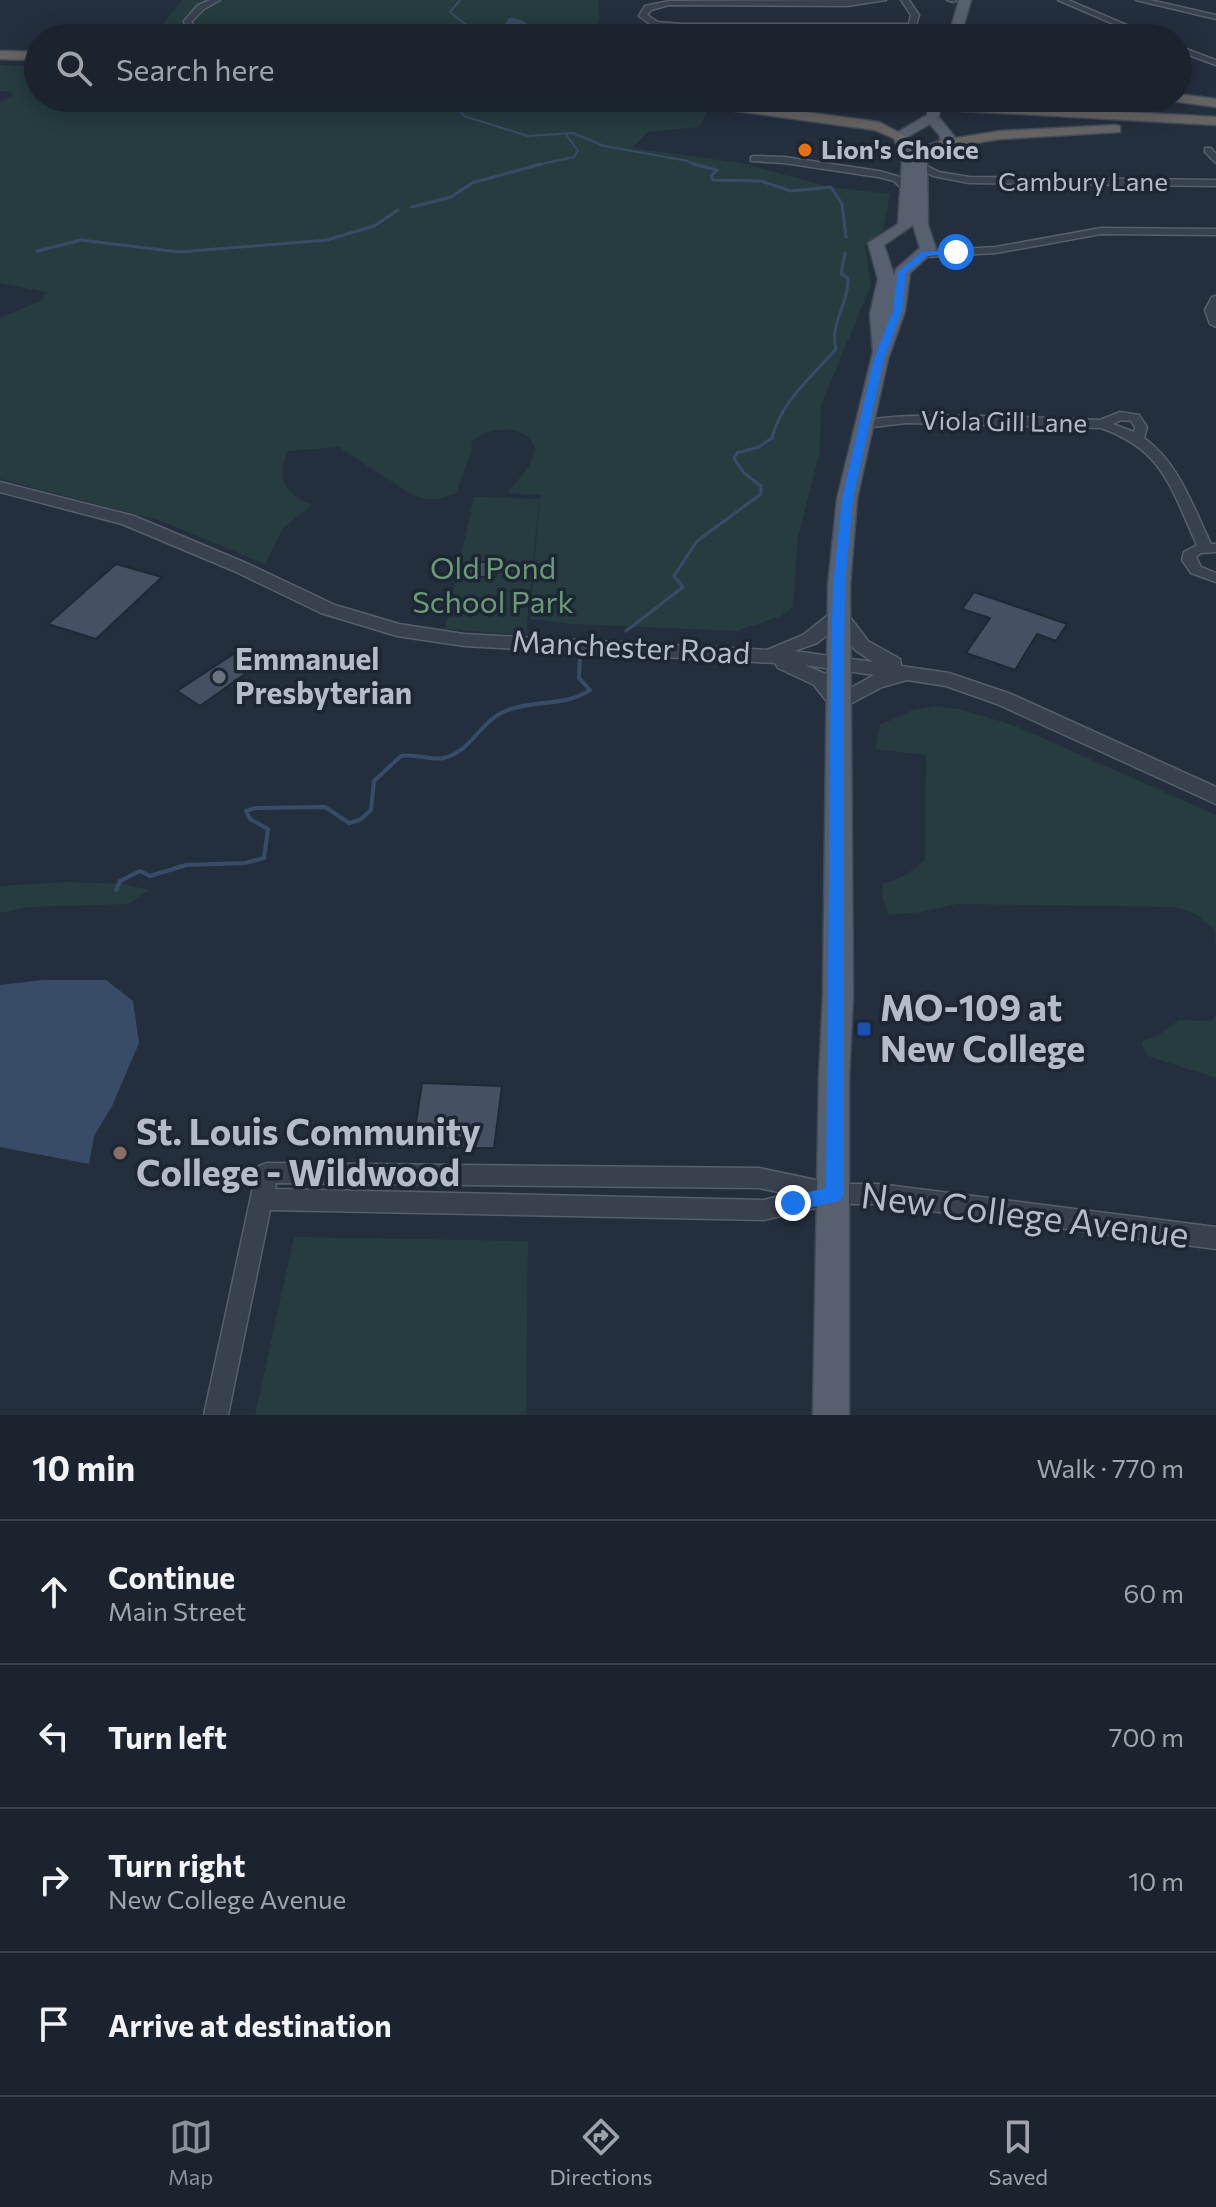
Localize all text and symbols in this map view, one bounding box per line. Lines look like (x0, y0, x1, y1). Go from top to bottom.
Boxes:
search box (24, 24, 1192, 112)
icon: search (52, 46, 96, 90)
text: Search here (116, 50, 275, 87)
place label: Lion's Choice (821, 133, 979, 164)
marker: Lion's Choice (796, 141, 814, 159)
street label: Cambury Lane (998, 165, 1168, 196)
route start (938, 234, 974, 270)
street label: Viola Gill Lane (921, 404, 1087, 437)
park label: Old Pond School Park (412, 548, 574, 619)
street label: Manchester Road (511, 621, 751, 670)
place label: Emmanuel Presbyterian (235, 639, 412, 710)
marker: Emmanuel Presbyterian (210, 668, 228, 686)
place label: MO-109 at New College (880, 984, 1085, 1069)
marker: MO-109 at New College (855, 1020, 873, 1038)
place label: St. Louis Community College - Wildwood (136, 1108, 481, 1193)
marker: St. Louis Community College - Wildwood (111, 1144, 129, 1162)
street label: New College Avenue (859, 1171, 1192, 1255)
route end (775, 1185, 811, 1221)
text: 10 min (32, 1446, 135, 1488)
text: Walk · 770 m (1036, 1452, 1184, 1483)
text: Continue (108, 1558, 235, 1595)
icon: ahead (32, 1570, 76, 1614)
text: 60 m (1124, 1577, 1184, 1608)
text: Main Street (108, 1595, 246, 1626)
icon: left (32, 1714, 76, 1758)
text: Turn left (108, 1718, 227, 1755)
text: 700 m (1109, 1721, 1184, 1752)
text: Turn right (108, 1846, 245, 1883)
icon: right (32, 1858, 76, 1902)
text: 10 m (1128, 1865, 1184, 1896)
text: New College Avenue (108, 1883, 346, 1914)
icon: arrive (32, 2002, 76, 2046)
text: Arrive at destination (108, 2006, 392, 2043)
tab: Map (168, 2115, 213, 2190)
tab: Directions (549, 2115, 653, 2190)
tab: Saved (989, 2115, 1048, 2190)

